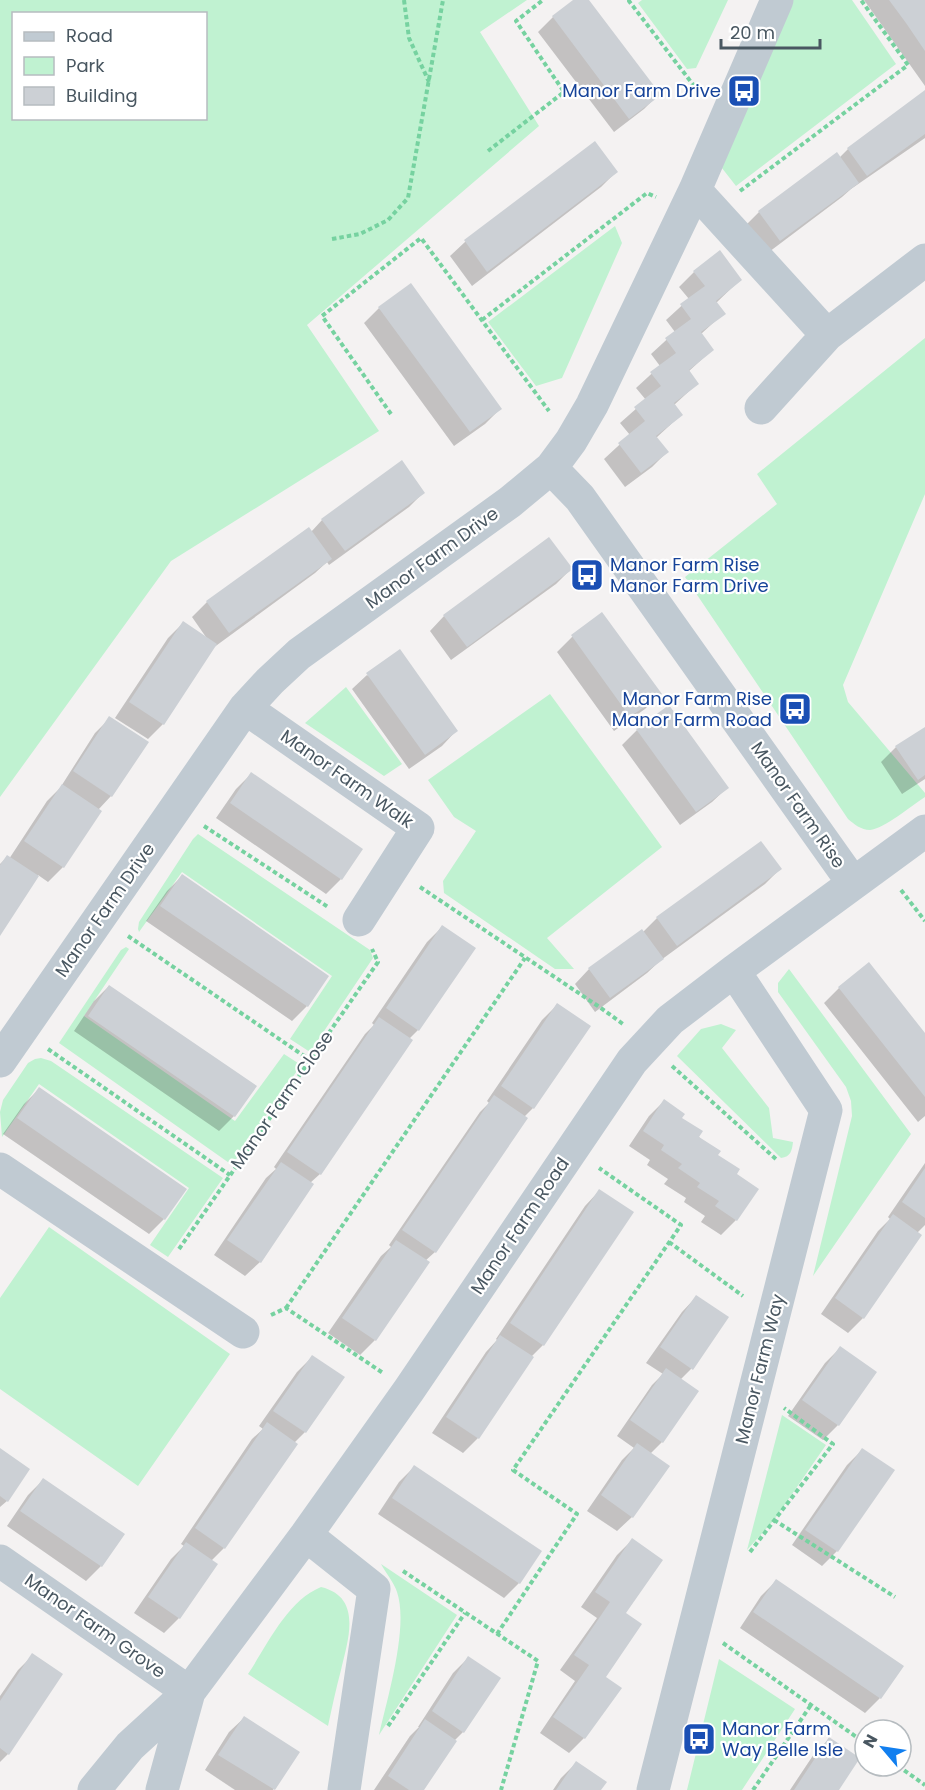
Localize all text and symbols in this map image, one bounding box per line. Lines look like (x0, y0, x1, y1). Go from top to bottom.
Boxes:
legend (12, 12, 207, 120)
scale bar (721, 12, 820, 50)
text: 20 m (730, 20, 775, 45)
text: Road (66, 23, 113, 48)
text: Park (66, 53, 105, 78)
bus stop icon: Manor Farm Drive (726, 73, 762, 109)
place label: Manor Farm Drive (562, 78, 721, 103)
text: Building (66, 83, 138, 108)
street label: Manor Farm Drive (360, 501, 503, 614)
place label: Manor Farm Rise Manor Farm Drive (610, 552, 769, 598)
bus stop icon: Manor Farm Rise Manor Farm Drive (569, 557, 605, 593)
place label: Manor Farm Rise Manor Farm Road (612, 686, 772, 732)
bus stop icon: Manor Farm Rise Manor Farm Road (777, 691, 813, 727)
street label: Manor Farm Walk (276, 723, 419, 834)
street label: Manor Farm Rise (745, 736, 852, 873)
street label: Manor Farm Drive (49, 838, 160, 982)
street label: Manor Farm Close (224, 1025, 339, 1174)
street label: Manor Farm Road (464, 1152, 575, 1299)
street label: Manor Farm Way (729, 1291, 790, 1446)
street label: Manor Farm Grove (20, 1567, 171, 1684)
place label: Manor Farm Way Belle Isle (722, 1716, 843, 1762)
north arrow (853, 1718, 913, 1778)
bus stop icon: Manor Farm Way Belle Isle (681, 1721, 717, 1757)
text: N (857, 1730, 883, 1752)

